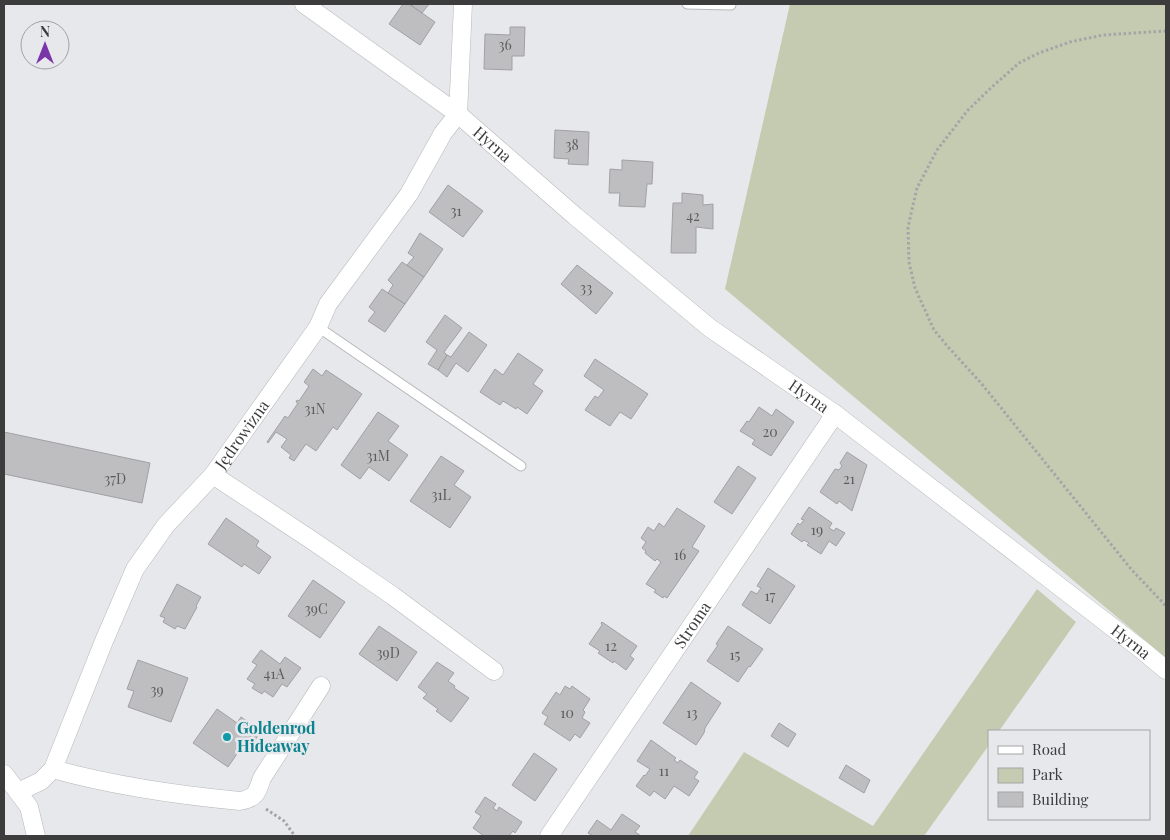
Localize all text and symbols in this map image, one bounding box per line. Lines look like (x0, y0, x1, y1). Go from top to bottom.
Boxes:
north arrow (20, 20, 70, 70)
text: N (40, 22, 50, 41)
house number: 36 (498, 35, 512, 54)
street label: Hyrna (469, 121, 517, 166)
house number: 38 (565, 135, 579, 154)
house number: 31 (450, 201, 462, 220)
house number: 42 (686, 206, 700, 225)
house number: 33 (580, 278, 592, 297)
street label: Hyrna (785, 374, 834, 417)
street label: Jędrowizna (209, 395, 273, 474)
house number: 31N (304, 399, 326, 418)
house number: 20 (762, 422, 778, 441)
house number: 31M (366, 446, 390, 465)
house number: 37D (104, 469, 126, 488)
house number: 21 (843, 469, 855, 488)
house number: 31L (431, 485, 451, 504)
house number: 19 (811, 520, 823, 539)
house number: 16 (674, 545, 686, 564)
house number: 17 (765, 586, 776, 605)
street label: Stroma (668, 597, 715, 652)
house number: 39C (304, 599, 328, 618)
street label: Hyrna (1107, 619, 1156, 663)
house number: 12 (605, 636, 617, 655)
house number: 39D (376, 643, 400, 662)
house number: 15 (730, 645, 741, 664)
house number: 41A (264, 664, 285, 683)
house number: 39 (150, 680, 164, 699)
house number: 10 (560, 703, 574, 722)
house number: 13 (686, 703, 698, 722)
place label: Goldenrod Hideaway (237, 717, 316, 756)
legend (988, 730, 1150, 820)
marker: Goldenrod Hideaway (221, 731, 233, 743)
text: Road (1032, 739, 1066, 759)
house number: 11 (659, 761, 669, 780)
text: Park (1032, 764, 1064, 784)
text: Building (1032, 789, 1089, 809)

